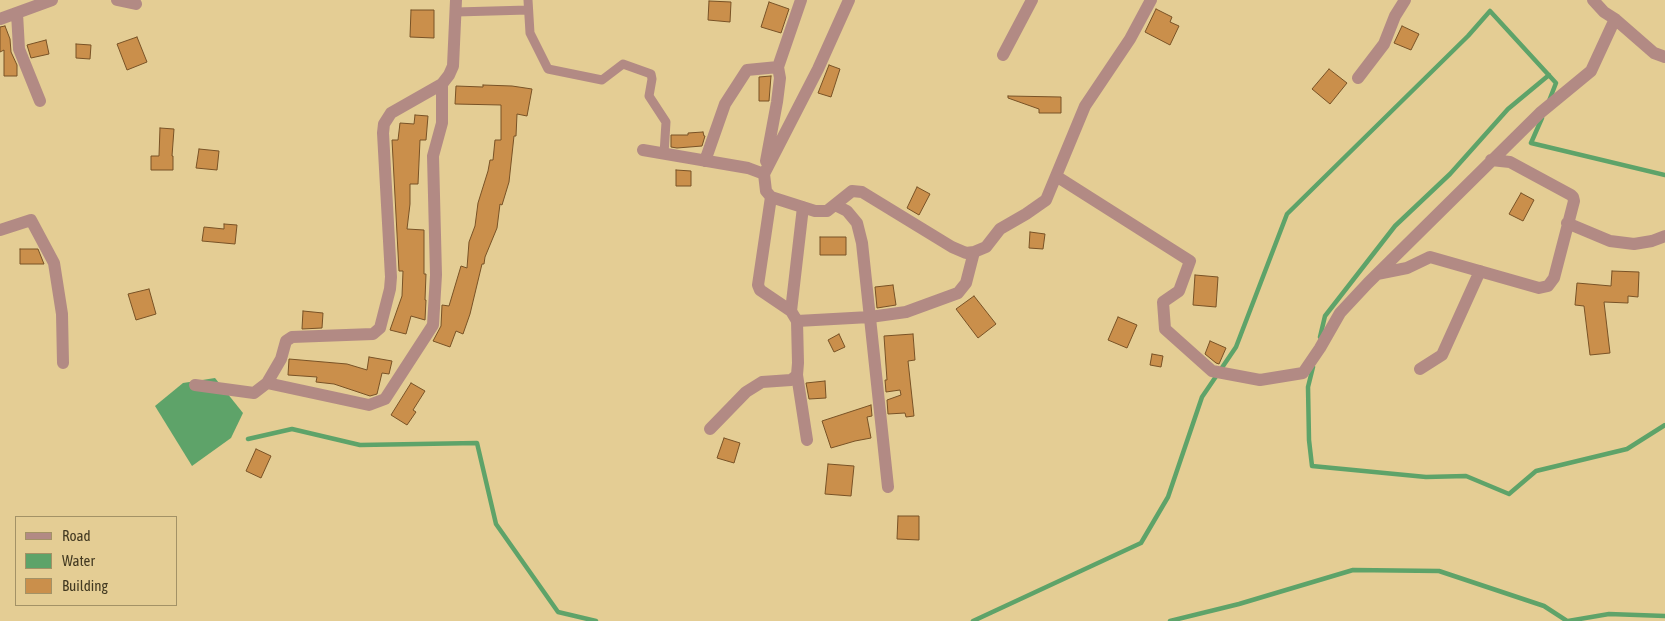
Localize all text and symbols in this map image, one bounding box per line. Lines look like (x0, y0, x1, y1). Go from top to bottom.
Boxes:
legend (15, 516, 178, 606)
text: Road (62, 527, 91, 544)
text: Water (62, 552, 95, 569)
text: Building (62, 577, 108, 594)

